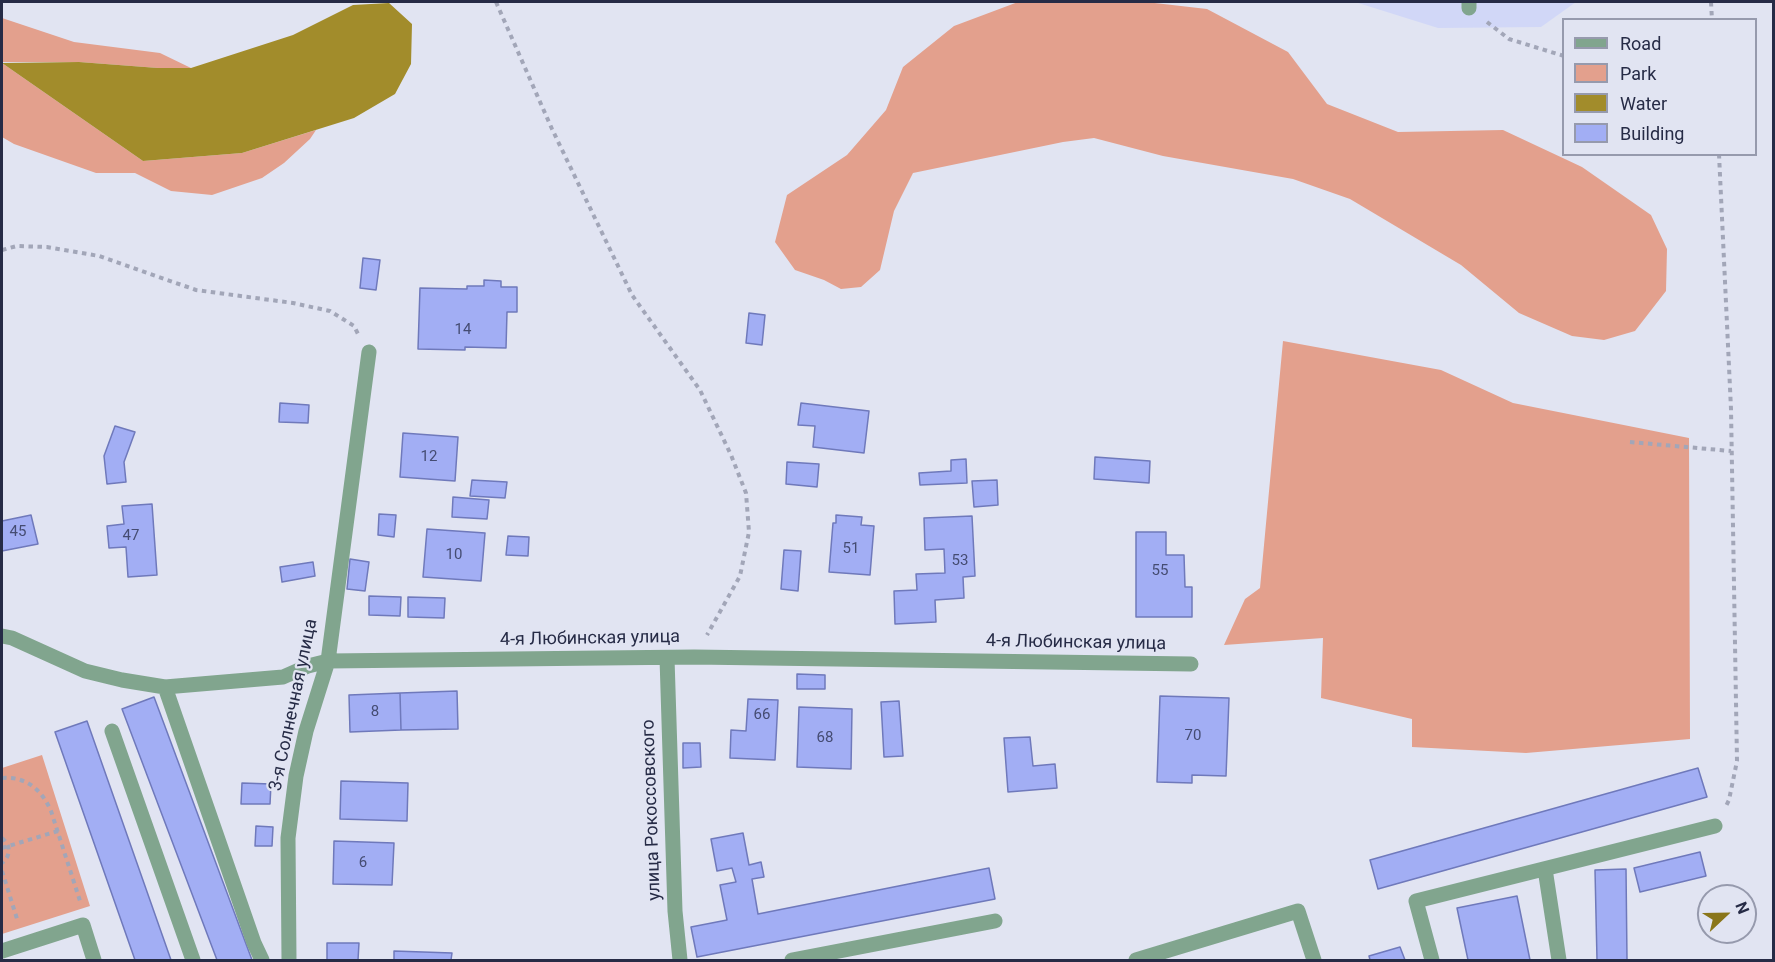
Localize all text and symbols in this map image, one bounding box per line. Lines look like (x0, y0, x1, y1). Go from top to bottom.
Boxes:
legend (1562, 18, 1757, 156)
text: Road (1620, 33, 1661, 54)
text: Park (1620, 63, 1656, 84)
text: Water (1620, 93, 1667, 114)
text: Building (1620, 123, 1684, 144)
house number: 14 (455, 321, 471, 339)
house number: 12 (421, 448, 437, 466)
house number: 45 (10, 523, 26, 541)
house number: 47 (123, 527, 139, 545)
house number: 51 (843, 540, 859, 558)
house number: 10 (446, 546, 462, 564)
house number: 53 (952, 552, 968, 570)
house number: 55 (1152, 562, 1168, 580)
street label: 3-я Солнечная улица (265, 617, 323, 793)
street label: 4-я Любинская улица (500, 627, 680, 651)
street label: 4-я Любинская улица (986, 631, 1166, 655)
house number: 8 (371, 703, 379, 721)
house number: 66 (754, 706, 770, 724)
street label: улица Рокоссовского (638, 719, 666, 901)
house number: 70 (1185, 727, 1201, 745)
house number: 68 (817, 729, 833, 747)
house number: 6 (359, 854, 367, 872)
north arrow (1697, 884, 1757, 944)
text: N (1731, 899, 1753, 917)

